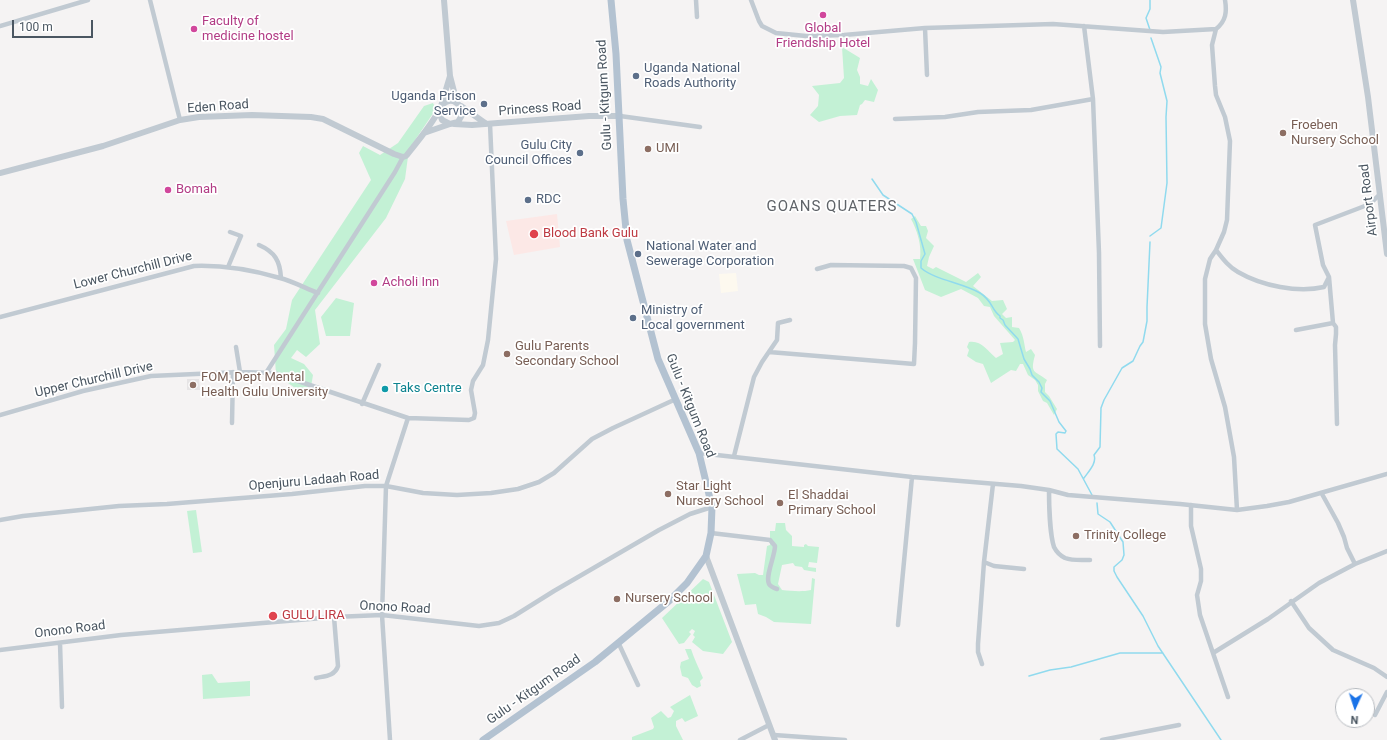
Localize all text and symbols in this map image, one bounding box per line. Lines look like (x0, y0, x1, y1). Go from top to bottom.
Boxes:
marker: Global Friendship Hotel (818, 10, 828, 20)
scale bar (14, 12, 95, 38)
place label: Faculty of medicine hostel (202, 14, 294, 45)
text: 100 m (19, 20, 53, 34)
place label: Global Friendship Hotel (776, 21, 870, 52)
marker: Faculty of medicine hostel (189, 24, 199, 34)
street label: Gulu - Kitgum Road (594, 39, 616, 151)
place label: Uganda National Roads Authority (644, 61, 740, 92)
marker: Uganda National Roads Authority (631, 71, 641, 81)
place label: Uganda Prison Service (391, 89, 476, 120)
street label: Eden Road (187, 97, 249, 117)
street label: Princess Road (498, 98, 582, 120)
marker: Uganda Prison Service (479, 99, 489, 109)
place label: Froeben Nursery School (1291, 118, 1379, 149)
marker: Froeben Nursery School (1278, 128, 1288, 138)
place label: Gulu City Council Offices (485, 138, 572, 169)
place label: UMI (656, 141, 679, 157)
marker: UMI (643, 144, 653, 154)
marker: Gulu City Council Offices (575, 148, 585, 158)
street label: Airport Road (1357, 163, 1381, 237)
place label: Bomah (176, 182, 217, 198)
marker: Bomah (163, 185, 173, 195)
place label: RDC (536, 192, 561, 208)
marker: RDC (523, 195, 533, 205)
district label: GOANS QUATERS (767, 198, 897, 216)
place label: Blood Bank Gulu (543, 226, 638, 242)
marker: Blood Bank Gulu (528, 228, 540, 240)
place label: National Water and Sewerage Corporation (646, 239, 774, 270)
street label: Lower Churchill Drive (72, 249, 194, 293)
marker: National Water and Sewerage Corporation (633, 249, 643, 259)
place label: Acholi Inn (382, 275, 439, 291)
marker: Acholi Inn (369, 278, 379, 288)
place label: Ministry of Local government (641, 303, 745, 334)
marker: Ministry of Local government (628, 313, 638, 323)
place label: Gulu Parents Secondary School (515, 339, 619, 370)
marker: Gulu Parents Secondary School (502, 349, 512, 359)
street label: Gulu - Kitgum Road (662, 352, 718, 460)
street label: Upper Churchill Drive (34, 359, 154, 401)
place label: FOM, Dept Mental Health Gulu University (201, 370, 328, 401)
marker: FOM, Dept Mental Health Gulu University (188, 380, 198, 390)
place label: Taks Centre (393, 381, 462, 397)
marker: Taks Centre (380, 384, 390, 394)
street label: Openjuru Ladaah Road (248, 468, 380, 494)
place label: Star Light Nursery School (676, 479, 764, 510)
place label: El Shaddai Primary School (788, 488, 876, 519)
marker: Star Light Nursery School (663, 489, 673, 499)
marker: El Shaddai Primary School (775, 498, 785, 508)
place label: Trinity College (1084, 528, 1166, 544)
marker: Trinity College (1071, 531, 1081, 541)
place label: Nursery School (625, 591, 713, 607)
marker: Nursery School (612, 594, 622, 604)
street label: Onono Road (359, 598, 431, 618)
place label: GULU LIRA (282, 608, 345, 624)
marker: GULU LIRA (267, 610, 279, 622)
street label: Onono Road (34, 618, 106, 642)
street label: Gulu - Kitgum Road (484, 652, 584, 728)
north arrow (1335, 688, 1375, 728)
text: N (1350, 713, 1359, 726)

